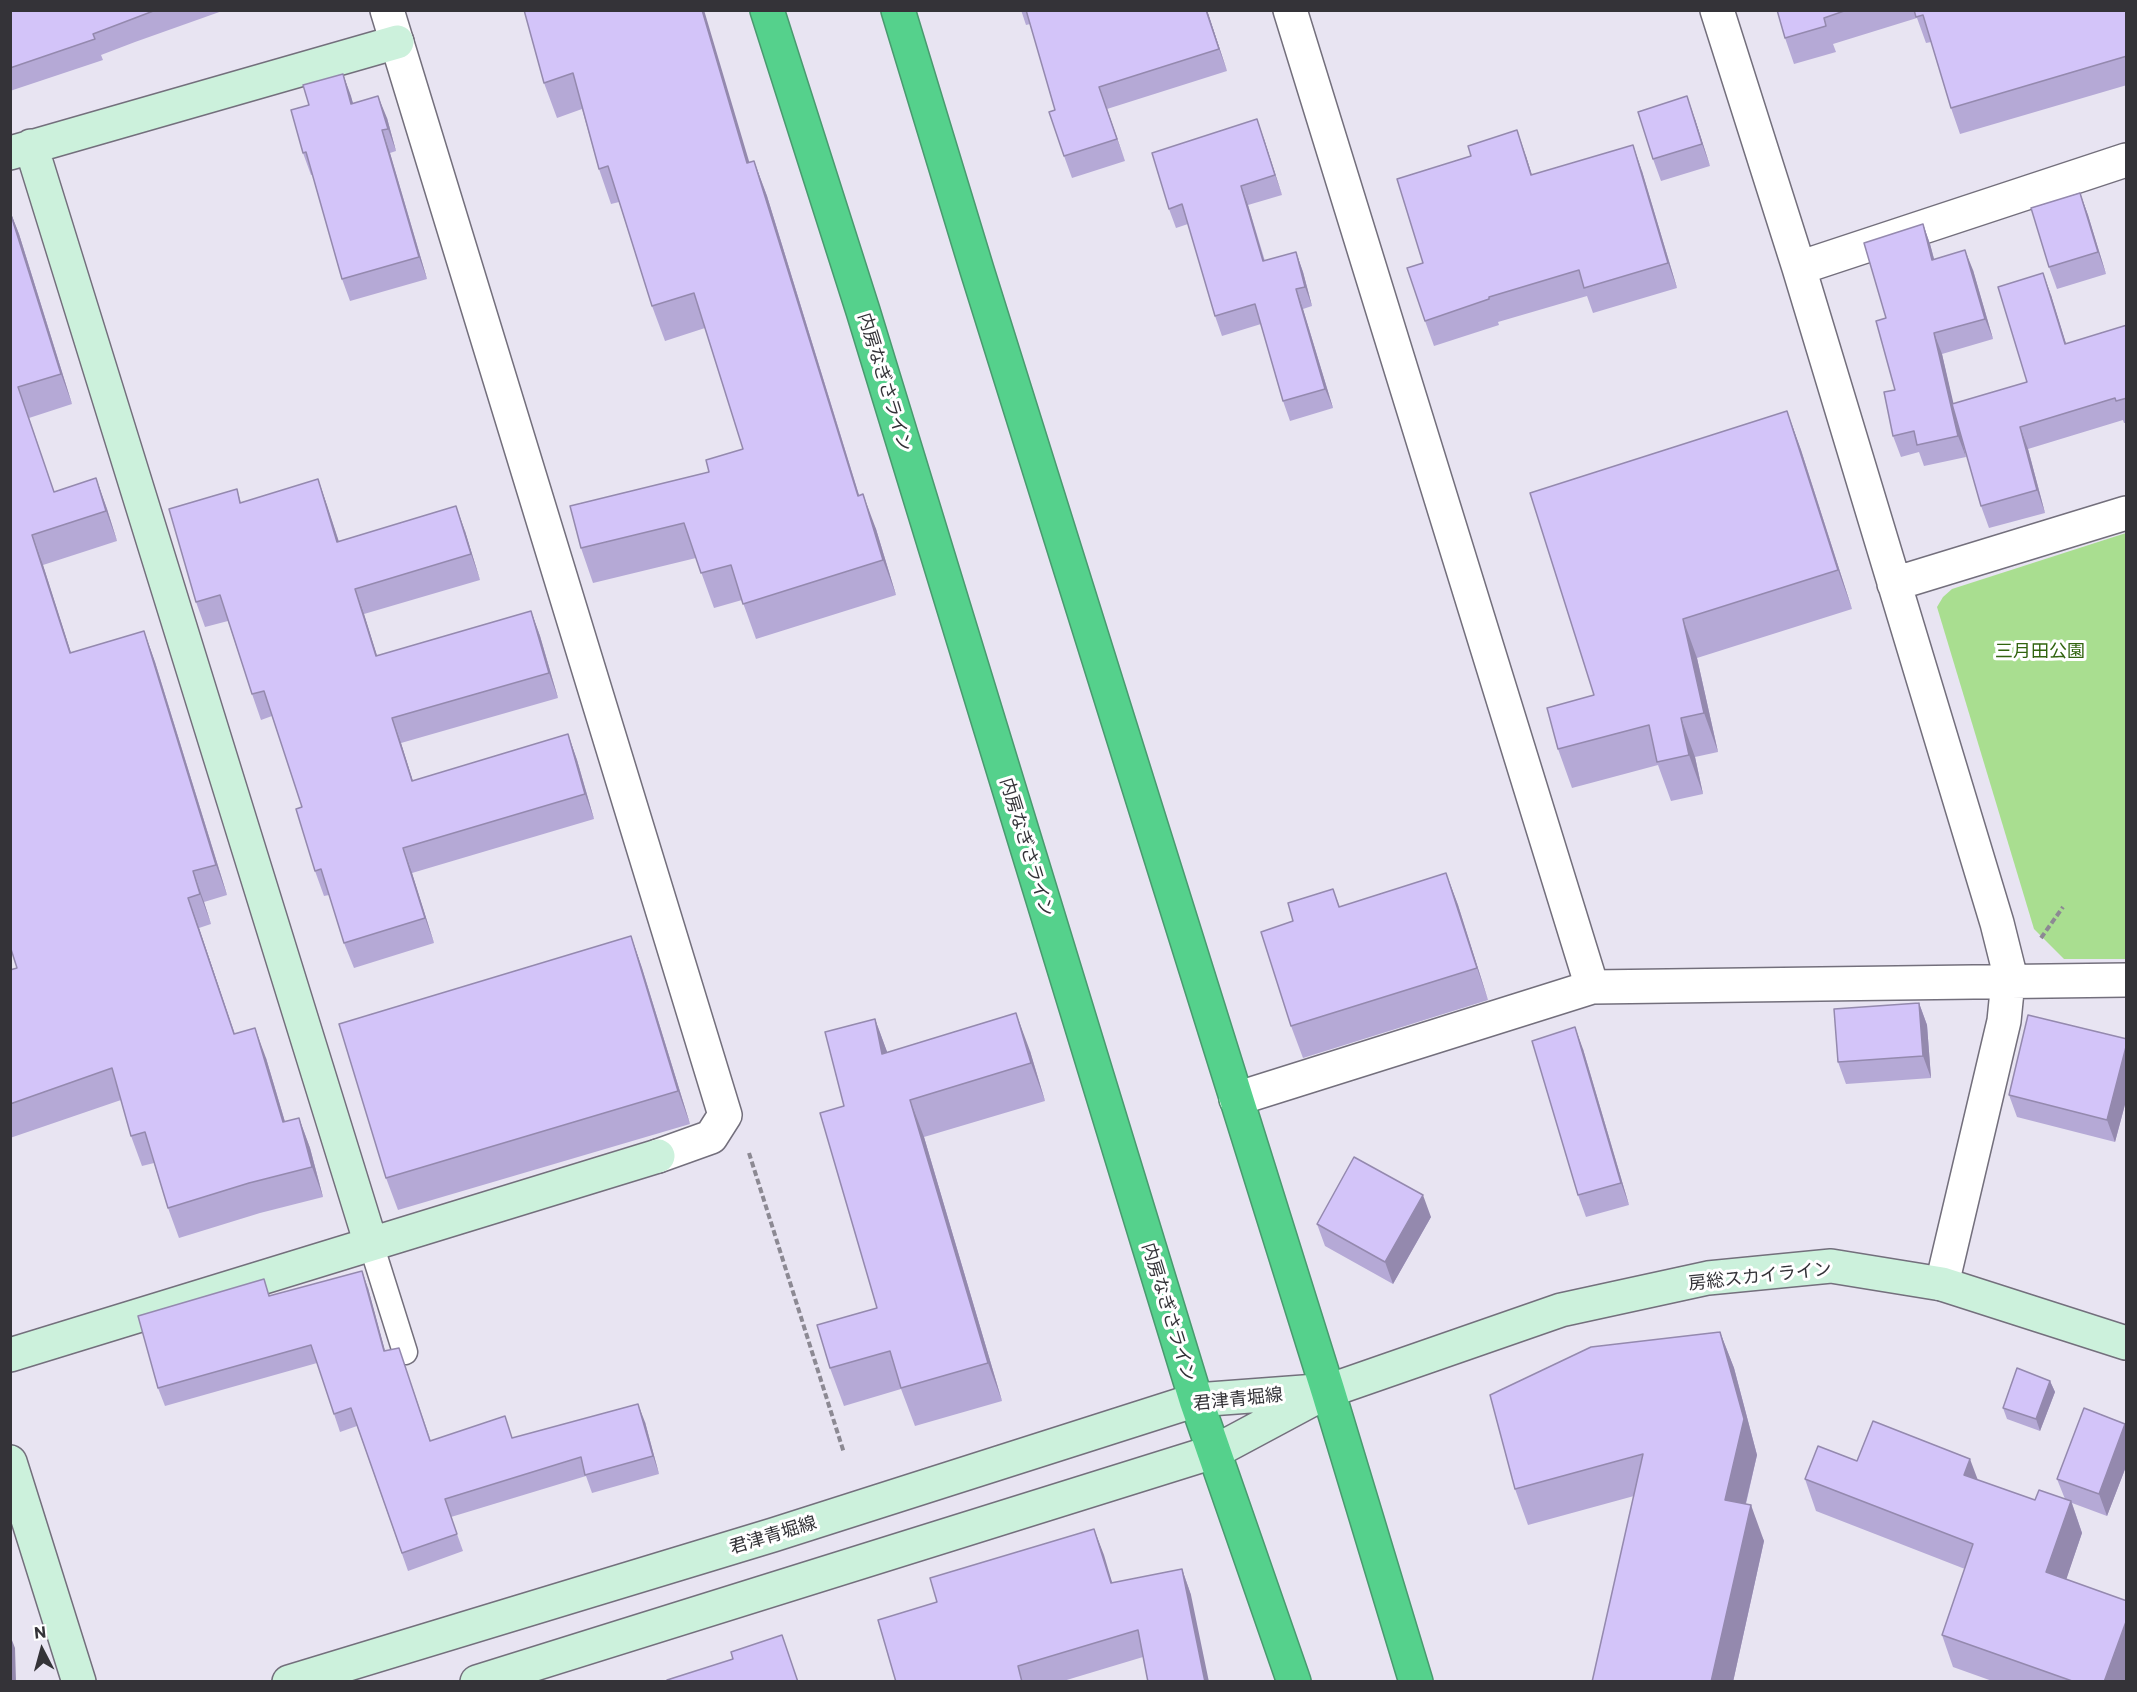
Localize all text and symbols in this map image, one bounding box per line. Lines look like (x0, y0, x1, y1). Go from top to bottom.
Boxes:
street label: 内房なぎさライン (854, 310, 916, 454)
park label: 三月田公園 (1995, 640, 2085, 662)
street label: 内房なぎさライン (996, 775, 1058, 919)
street label: 内房なぎさライン (1138, 1240, 1200, 1384)
street label: 房総スカイライン (1687, 1258, 1833, 1294)
street label: 君津青堀線 (1192, 1384, 1284, 1414)
street label: 君津青堀線 (727, 1512, 819, 1558)
north arrow (12, 1620, 72, 1680)
text: N (33, 1622, 47, 1642)

